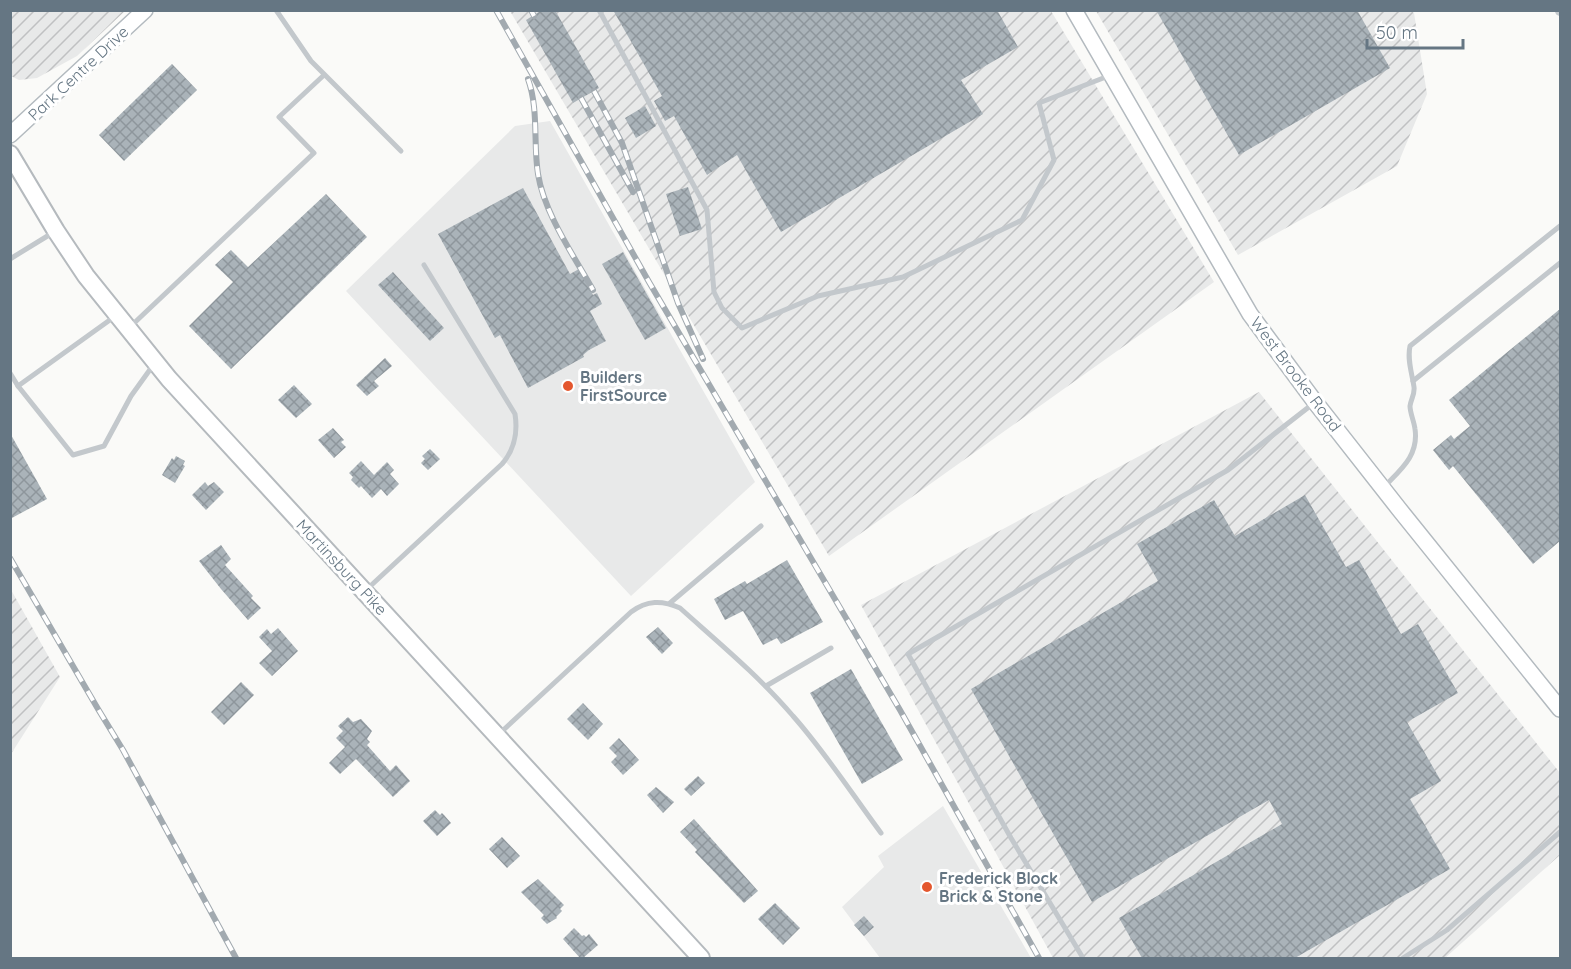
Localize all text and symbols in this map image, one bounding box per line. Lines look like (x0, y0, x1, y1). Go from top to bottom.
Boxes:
scale bar (1367, 12, 1463, 50)
street label: Park Centre Drive (24, 21, 132, 125)
text: 50 m (1376, 21, 1418, 44)
street label: West Brooke Road (1246, 313, 1346, 435)
place label: Builders FirstSource (580, 367, 667, 405)
marker: Builders FirstSource (561, 379, 575, 393)
street label: Martinsburg Pike (292, 515, 392, 619)
place label: Frederick Block Brick & Stone (939, 868, 1058, 906)
marker: Frederick Block Brick & Stone (920, 880, 934, 894)

